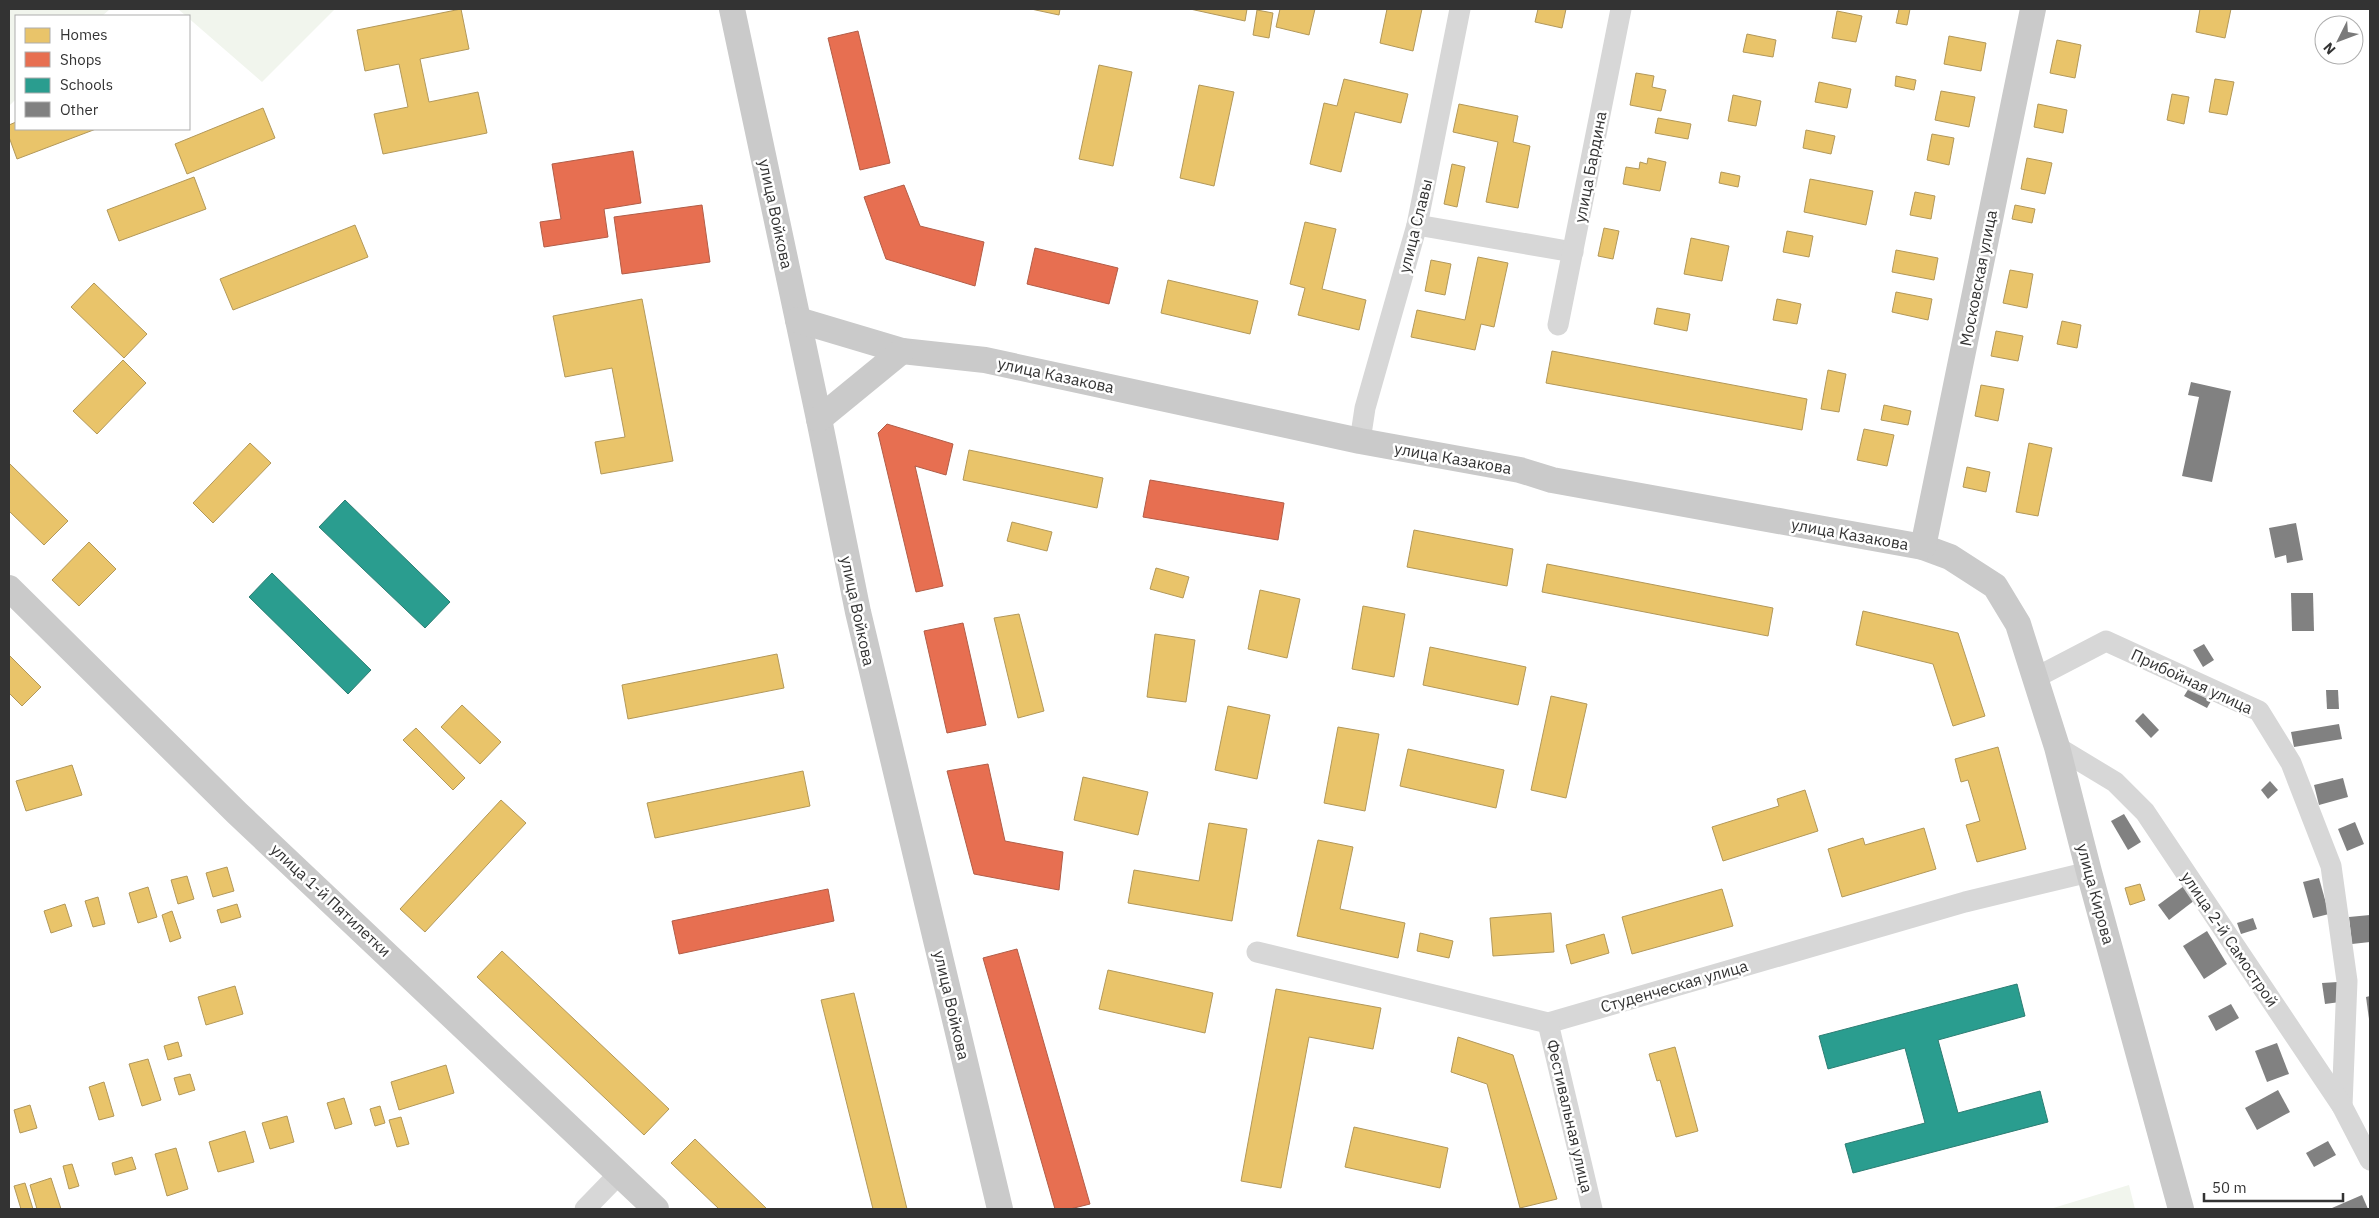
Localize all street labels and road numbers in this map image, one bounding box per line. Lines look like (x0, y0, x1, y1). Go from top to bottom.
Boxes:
street label: улица Бардина (1569, 109, 1611, 224)
street label: улица Войкова (755, 157, 797, 271)
street label: улица Славы (1394, 177, 1436, 275)
street label: Московская улица (1955, 208, 2001, 348)
street label: улица Казакова (996, 353, 1116, 397)
street label: улица Казакова (1393, 438, 1514, 478)
street label: улица Казакова (1790, 514, 1911, 554)
street label: улица Войкова (837, 554, 879, 668)
street label: Прибойная улица (2128, 644, 2256, 718)
street label: улица 1-й Пятилетки (267, 839, 395, 961)
street label: улица Кирова (2073, 841, 2119, 947)
street label: улица 2-й Самострой (2177, 867, 2283, 1011)
street label: улица Войкова (930, 948, 974, 1062)
street label: Студенческая улица (1598, 955, 1750, 1017)
street label: Фестивальная улица (1543, 1037, 1597, 1195)

